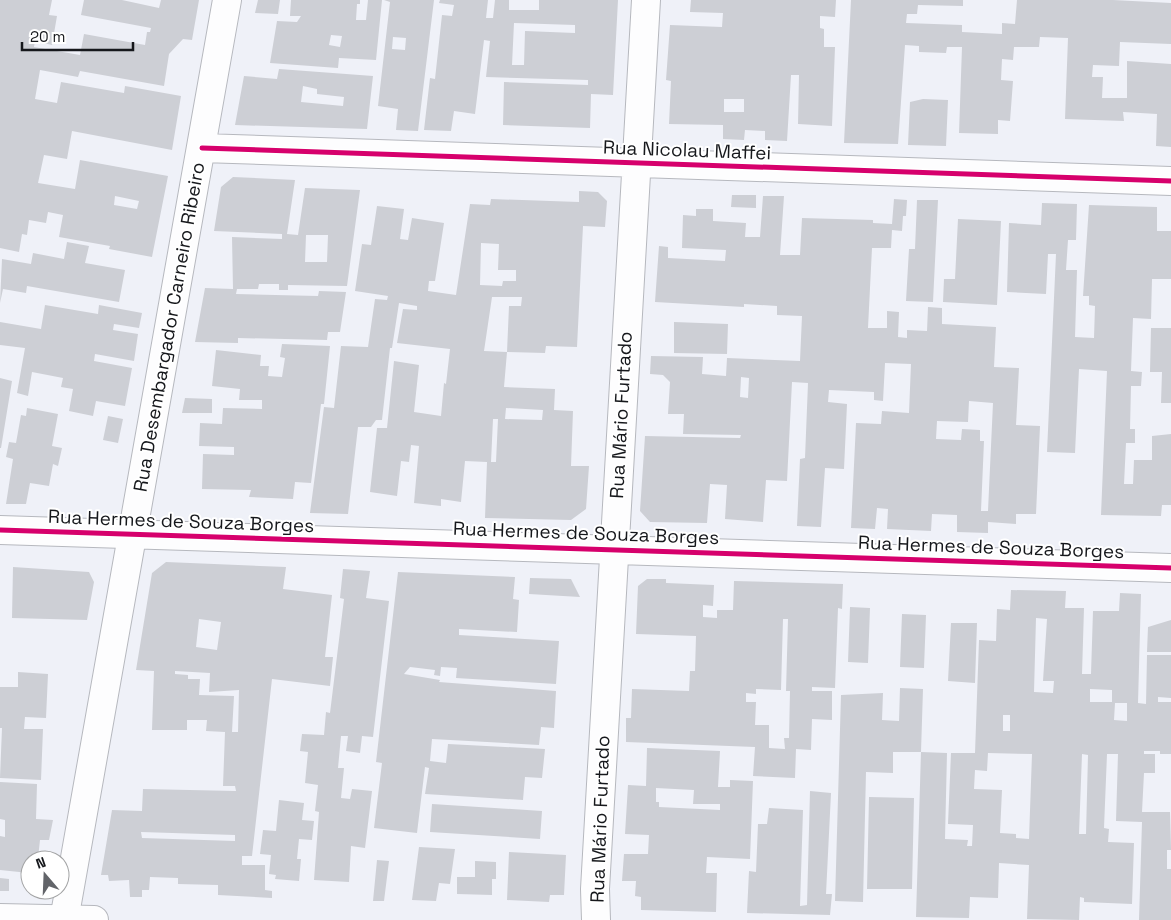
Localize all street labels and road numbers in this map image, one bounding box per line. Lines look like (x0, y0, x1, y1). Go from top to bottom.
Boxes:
street label: Rua Nicolau Maffei (602, 135, 772, 165)
street label: Rua Desembargador Carneiro Ribeiro (128, 160, 210, 494)
street label: Rua Mário Furtado (604, 331, 638, 499)
street label: Rua Hermes de Souza Borges (47, 504, 315, 538)
street label: Rua Hermes de Souza Borges (452, 516, 720, 550)
street label: Rua Hermes de Souza Borges (857, 530, 1125, 564)
street label: Rua Mário Furtado (585, 735, 615, 903)

